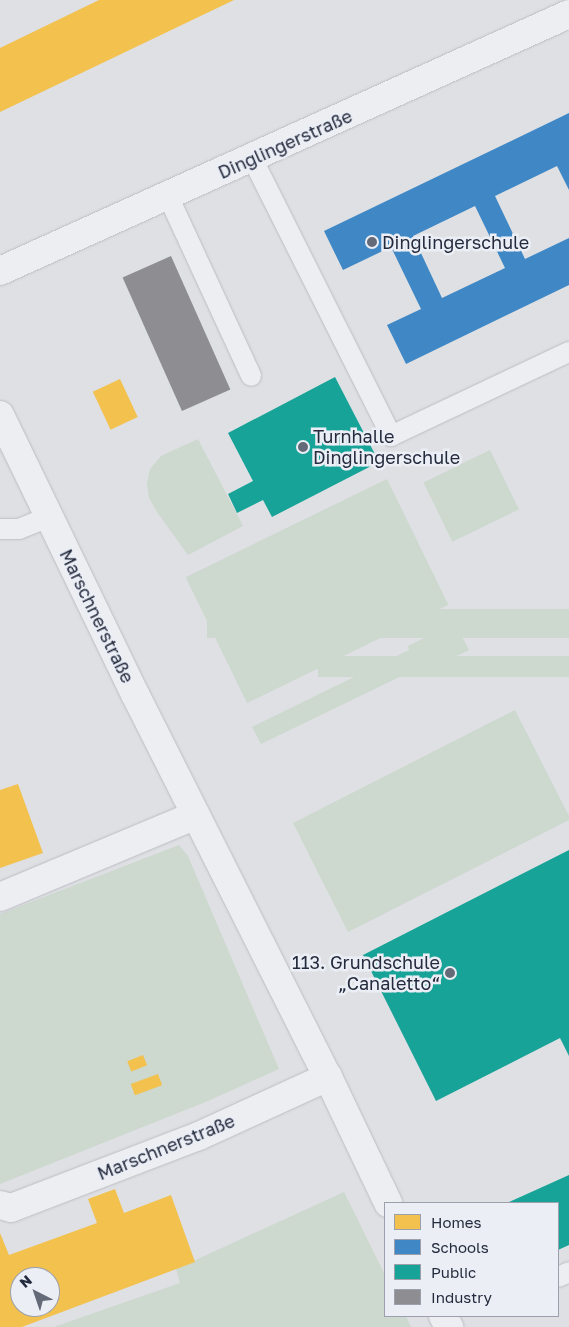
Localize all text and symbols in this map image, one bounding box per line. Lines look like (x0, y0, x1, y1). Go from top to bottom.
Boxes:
street label: Dinglingerstraße (215, 105, 355, 183)
place label: Dinglingerschule (382, 231, 529, 253)
marker: Dinglingerschule (366, 236, 378, 248)
place label: Turnhalle Dinglingerschule (313, 426, 460, 468)
marker: Turnhalle Dinglingerschule (297, 441, 309, 453)
street label: Marschnerstraße (55, 546, 139, 686)
place label: 113. Grundschule „Canaletto“ (292, 952, 440, 994)
marker: 113. Grundschule „Canaletto“ (444, 967, 456, 979)
street label: Marschnerstraße (94, 1110, 238, 1184)
legend (384, 1202, 559, 1317)
text: Homes (431, 1213, 481, 1231)
text: Schools (431, 1238, 489, 1256)
text: Public (431, 1263, 476, 1281)
north arrow (10, 1267, 60, 1317)
text: N (16, 1271, 35, 1291)
text: Industry (431, 1288, 492, 1306)

